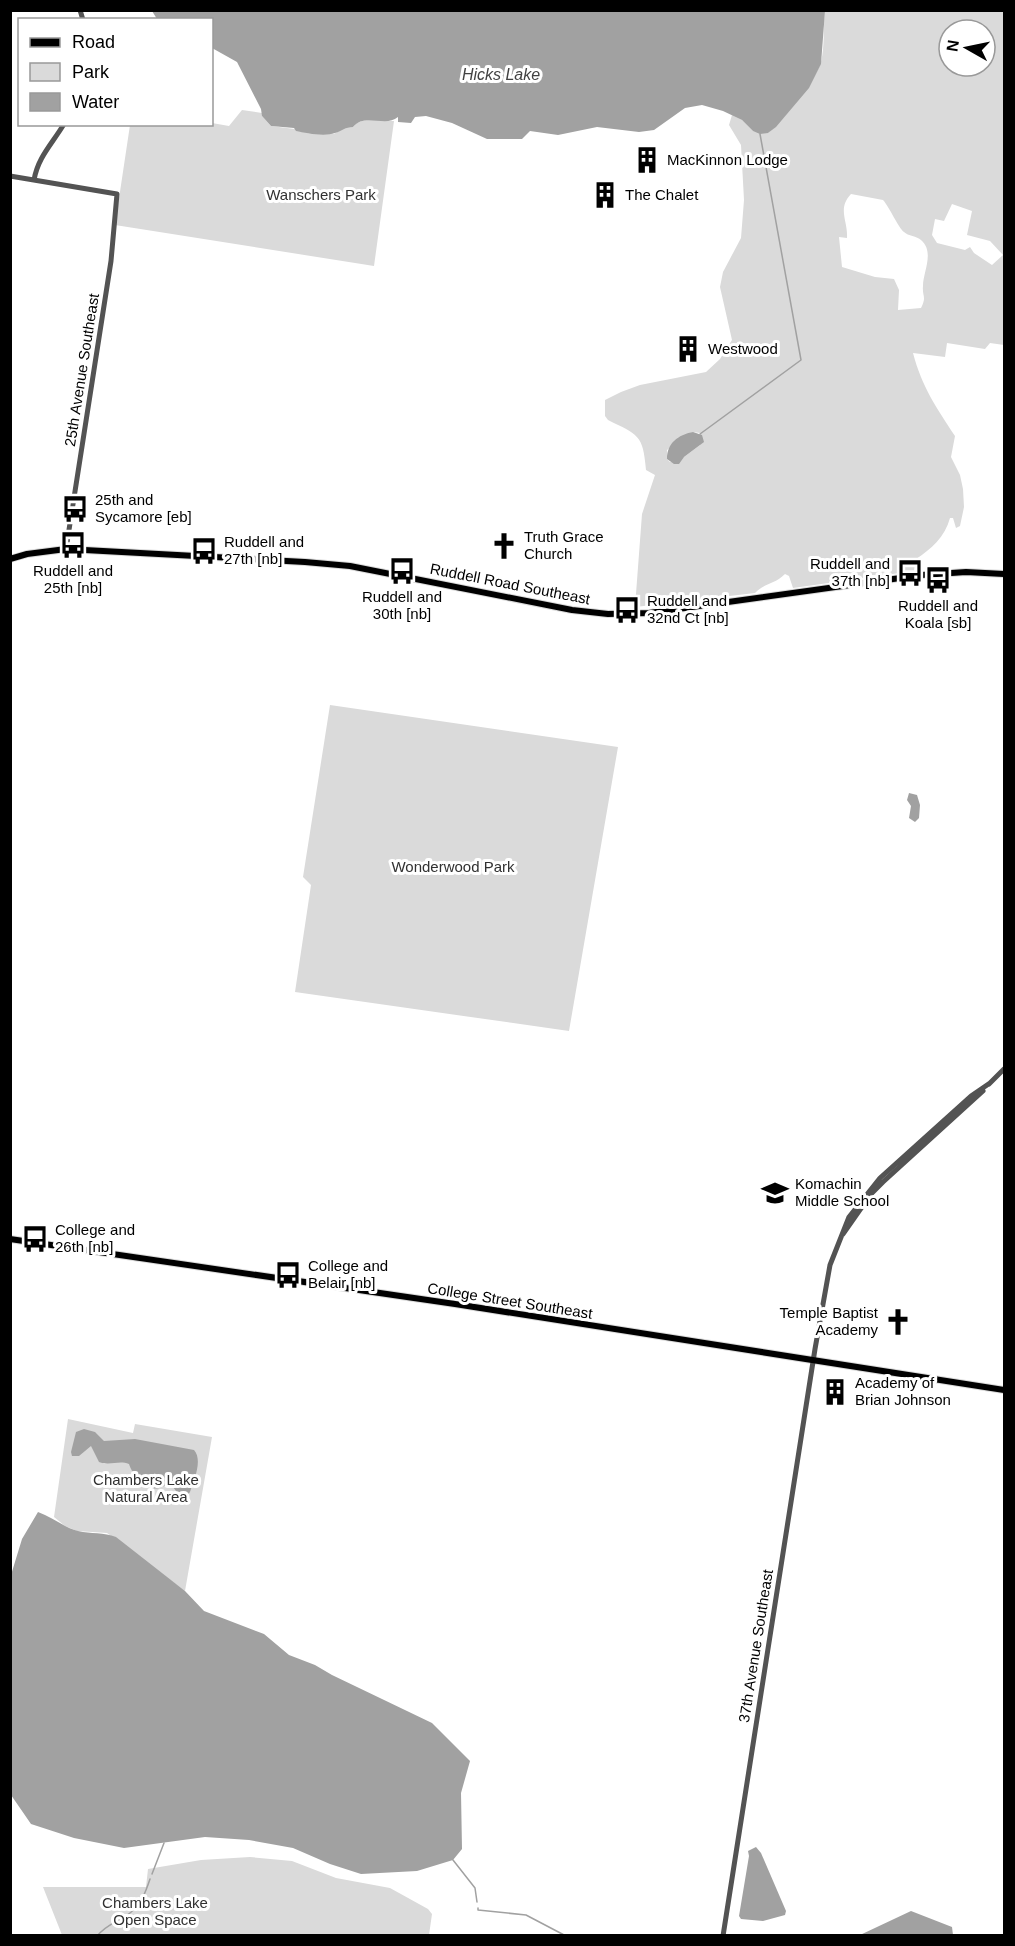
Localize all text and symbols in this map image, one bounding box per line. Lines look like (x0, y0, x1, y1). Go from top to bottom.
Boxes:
legend (18, 18, 213, 126)
north arrow (937, 18, 997, 78)
text: Road (72, 32, 115, 52)
text: N (943, 39, 962, 53)
text: Park (72, 62, 110, 82)
water label: Hicks Lake (462, 66, 540, 83)
text: Water (72, 92, 119, 112)
building icon: MacKinnon Lodge (632, 145, 662, 175)
place label: MacKinnon Lodge (667, 151, 788, 168)
building icon: The Chalet (590, 180, 620, 210)
park label: Wanschers Park (266, 186, 376, 203)
place label: The Chalet (625, 186, 699, 203)
street label: 25th Avenue Southeast (61, 291, 102, 448)
building icon: Westwood (673, 334, 703, 364)
place label: Westwood (708, 340, 778, 357)
place label: 25th and Sycamore [eb] (95, 491, 192, 525)
bus stop icon: 25th and Sycamore [eb] (60, 494, 90, 524)
place label: Truth Grace Church (524, 528, 603, 562)
bus stop icon: Ruddell and 25th [nb] (58, 530, 88, 560)
church icon: Truth Grace Church (489, 531, 519, 561)
place label: Ruddell and 27th [nb] (224, 533, 304, 567)
bus stop icon: Ruddell and 27th [nb] (189, 536, 219, 566)
place label: Ruddell and 37th [nb] (810, 555, 890, 589)
bus stop icon: Ruddell and 30th [nb] (387, 556, 417, 586)
bus stop icon: Ruddell and 37th [nb] (895, 558, 925, 588)
street label: Ruddell Road Southeast (429, 560, 592, 608)
place label: Ruddell and 25th [nb] (33, 562, 113, 596)
bus stop icon: Ruddell and Koala [sb] (923, 565, 953, 595)
place label: Ruddell and 30th [nb] (362, 588, 442, 622)
place label: Ruddell and 32nd Ct [nb] (647, 592, 729, 626)
bus stop icon: Ruddell and 32nd Ct [nb] (612, 595, 642, 625)
place label: Ruddell and Koala [sb] (898, 597, 978, 631)
park label: Wonderwood Park (391, 858, 515, 875)
place label: Komachin Middle School (795, 1175, 889, 1209)
school or university icon: Komachin Middle School (760, 1178, 790, 1208)
place label: College and 26th [nb] (55, 1221, 135, 1255)
bus stop icon: College and 26th [nb] (20, 1224, 50, 1254)
place label: College and Belair [nb] (308, 1257, 388, 1291)
bus stop icon: College and Belair [nb] (273, 1260, 303, 1290)
street label: College Street Southeast (426, 1279, 595, 1322)
place label: Temple Baptist Academy (780, 1304, 879, 1338)
church icon: Temple Baptist Academy (883, 1307, 913, 1337)
place label: Academy of Brian Johnson (855, 1374, 951, 1408)
building icon: Academy of Brian Johnson (820, 1377, 850, 1407)
park label: Chambers Lake Natural Area (93, 1471, 199, 1505)
street label: 37th Avenue Southeast (735, 1567, 776, 1724)
park label: Chambers Lake Open Space (102, 1894, 208, 1928)

